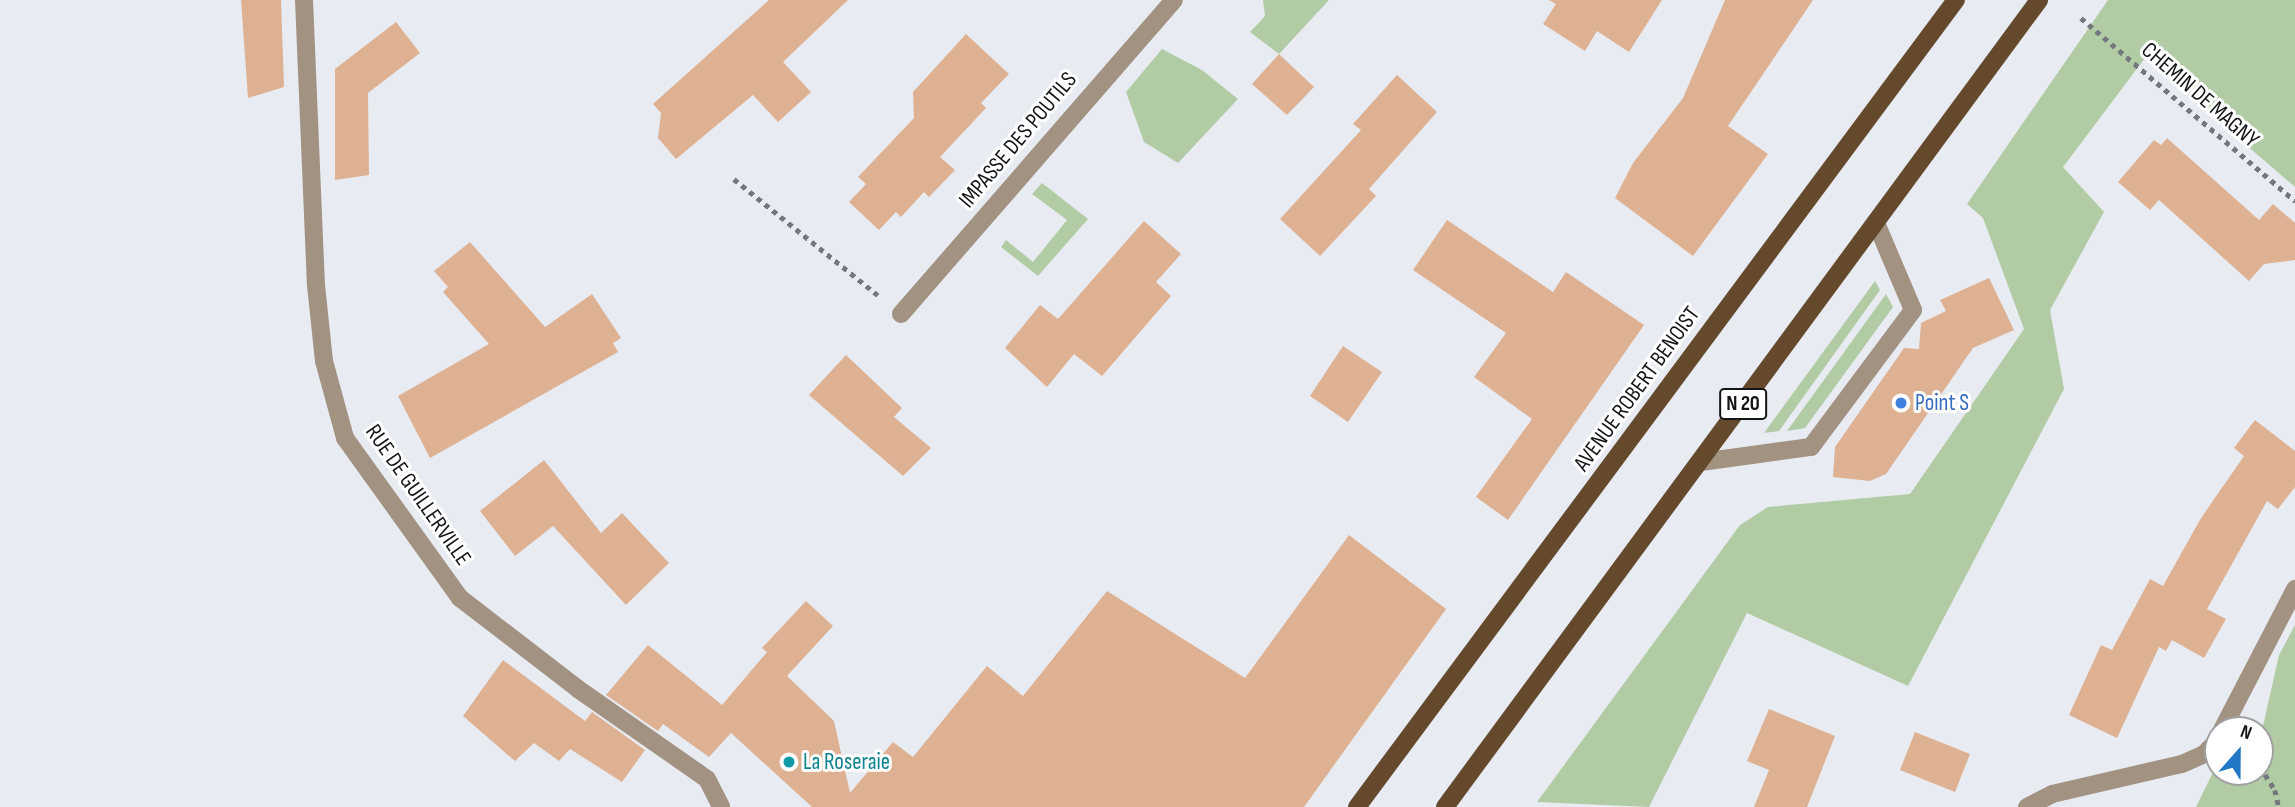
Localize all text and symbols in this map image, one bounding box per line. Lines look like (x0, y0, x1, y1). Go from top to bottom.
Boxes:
street label: CHEMIN DE MAGNY (2136, 36, 2264, 154)
street label: IMPASSE DES POUTILS (953, 66, 1083, 214)
street label: AVENUE ROBERT BENOIST (1568, 301, 1706, 477)
road number: N 20 (1718, 386, 1768, 422)
place label: Point S (1915, 389, 1969, 417)
marker: Point S (1893, 395, 1909, 411)
street label: RUE DE GUILLERVILLE (359, 419, 477, 571)
north arrow (2204, 716, 2274, 786)
text: N (2237, 720, 2255, 745)
place label: La Roseraie (803, 748, 890, 776)
marker: La Roseraie (781, 754, 797, 770)

